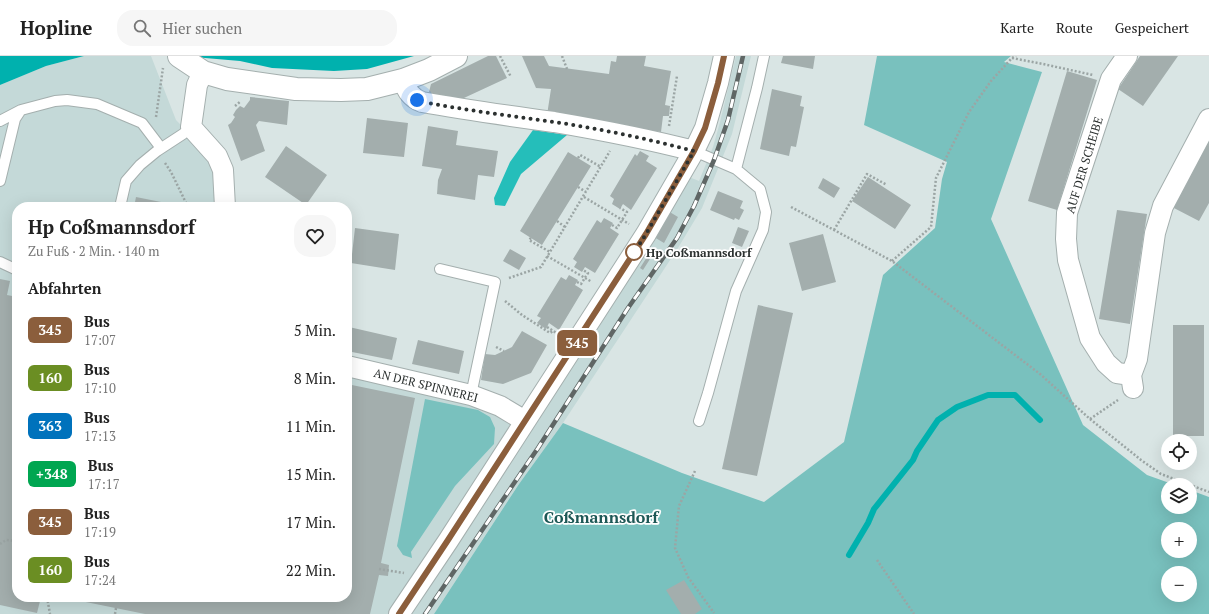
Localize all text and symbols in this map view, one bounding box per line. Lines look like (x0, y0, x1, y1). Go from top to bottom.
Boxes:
search box (117, 10, 397, 46)
text: Hopline (20, 15, 93, 40)
icon: search (131, 17, 153, 39)
text: Hier suchen (163, 18, 242, 38)
text: Karte (1000, 18, 1034, 37)
text: Route (1056, 18, 1093, 37)
text: Gespeichert (1115, 18, 1189, 37)
your location (407, 90, 427, 110)
street label: AUF DER SCHEIBE (1062, 115, 1106, 215)
text: Hp Coßmannsdorf (28, 214, 195, 239)
button: heart (294, 215, 336, 257)
text: Zu Fuß · 2 Min. · 140 m (28, 242, 160, 260)
marker: Hp Coßmannsdorf (625, 243, 643, 261)
place label: Hp Coßmannsdorf (646, 245, 753, 260)
text: Abfahrten (28, 278, 101, 298)
text: Bus (84, 311, 110, 331)
text: 345 (38, 320, 62, 339)
text: 5 Min. (294, 320, 336, 340)
line badge: 345 (554, 330, 600, 356)
text: 17:07 (84, 331, 116, 349)
text: 345 (565, 333, 589, 352)
text: Bus (84, 359, 110, 379)
street label: AN DER SPINNEREI (372, 365, 480, 405)
text: 160 (38, 368, 62, 387)
text: 8 Min. (294, 368, 336, 388)
text: 17:10 (84, 379, 116, 397)
text: Bus (84, 407, 110, 427)
text: 363 (38, 416, 62, 435)
text: 11 Min. (286, 416, 336, 436)
text: 17:13 (84, 427, 116, 445)
map controls (1161, 434, 1197, 602)
button: locate (1161, 434, 1197, 470)
text: Bus (88, 455, 114, 475)
text: +348 (36, 464, 68, 483)
text: 15 Min. (286, 464, 336, 484)
text: 17:17 (88, 475, 120, 493)
button: layers (1161, 478, 1197, 514)
text: Bus (84, 503, 110, 523)
district label: Coßmannsdorf (544, 506, 660, 528)
text: 345 (38, 512, 62, 531)
text: 17 Min. (286, 512, 336, 532)
button: + (1161, 522, 1197, 558)
text: 17:19 (84, 523, 116, 541)
text: Bus (84, 551, 110, 571)
text: 160 (38, 560, 62, 579)
text: 22 Min. (286, 560, 336, 580)
button: − (1161, 566, 1197, 602)
text: 17:24 (84, 571, 116, 589)

